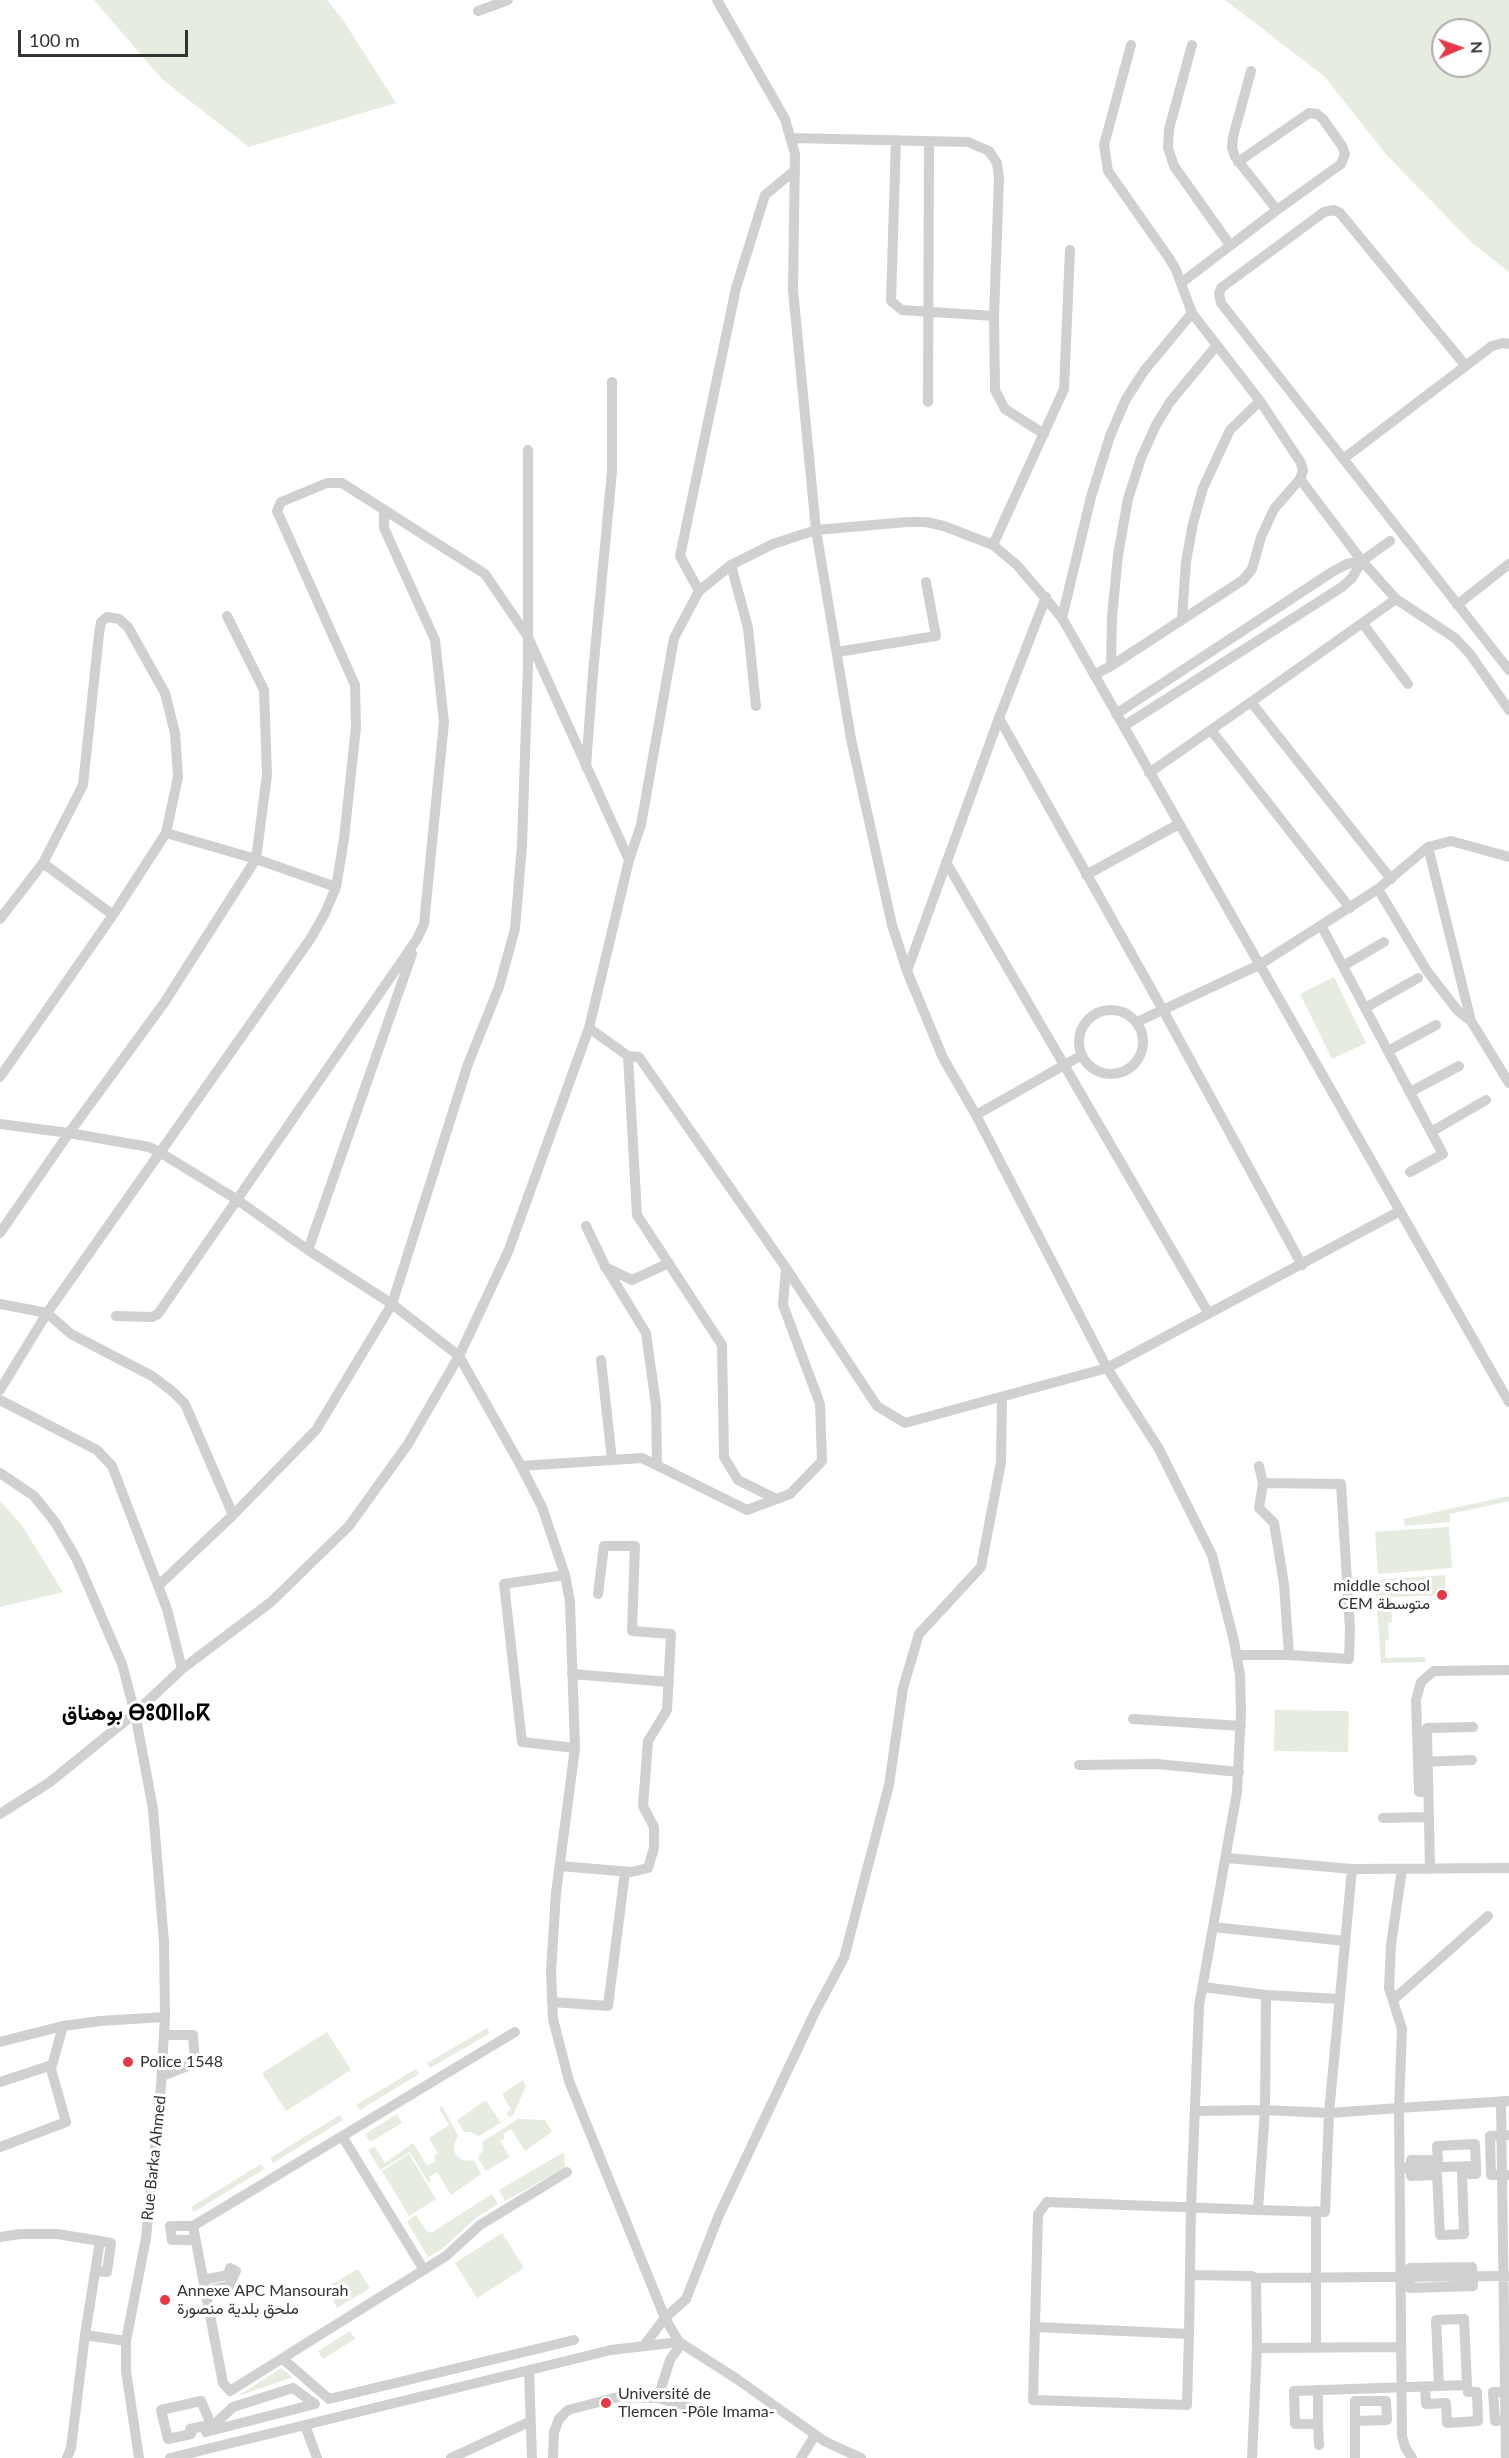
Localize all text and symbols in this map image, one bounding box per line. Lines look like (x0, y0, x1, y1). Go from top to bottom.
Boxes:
scale bar (21, 18, 190, 56)
north arrow (1431, 18, 1491, 78)
text: 100 m (29, 29, 80, 51)
text: N (1468, 41, 1487, 54)
place label: middle school CEM متوسطة (1333, 1576, 1430, 1614)
marker: middle school CEM متوسطة (1435, 1588, 1449, 1602)
district label: بوهناق ⴱⵓⵀⵏⵏⴰⴽ (62, 1700, 210, 1726)
place label: Police 1548 (140, 2052, 223, 2072)
marker: Police 1548 (121, 2055, 135, 2069)
street label: Rue Barka Ahmed (138, 2095, 170, 2221)
place label: Annexe APC Mansourah ملحق بلدية منصورة (177, 2281, 348, 2319)
marker: Annexe APC Mansourah ملحق بلدية منصورة (158, 2293, 172, 2307)
place label: Université de Tlemcen -Pôle Imama- (618, 2384, 775, 2422)
marker: Université de Tlemcen -Pôle Imama- (599, 2396, 613, 2410)

